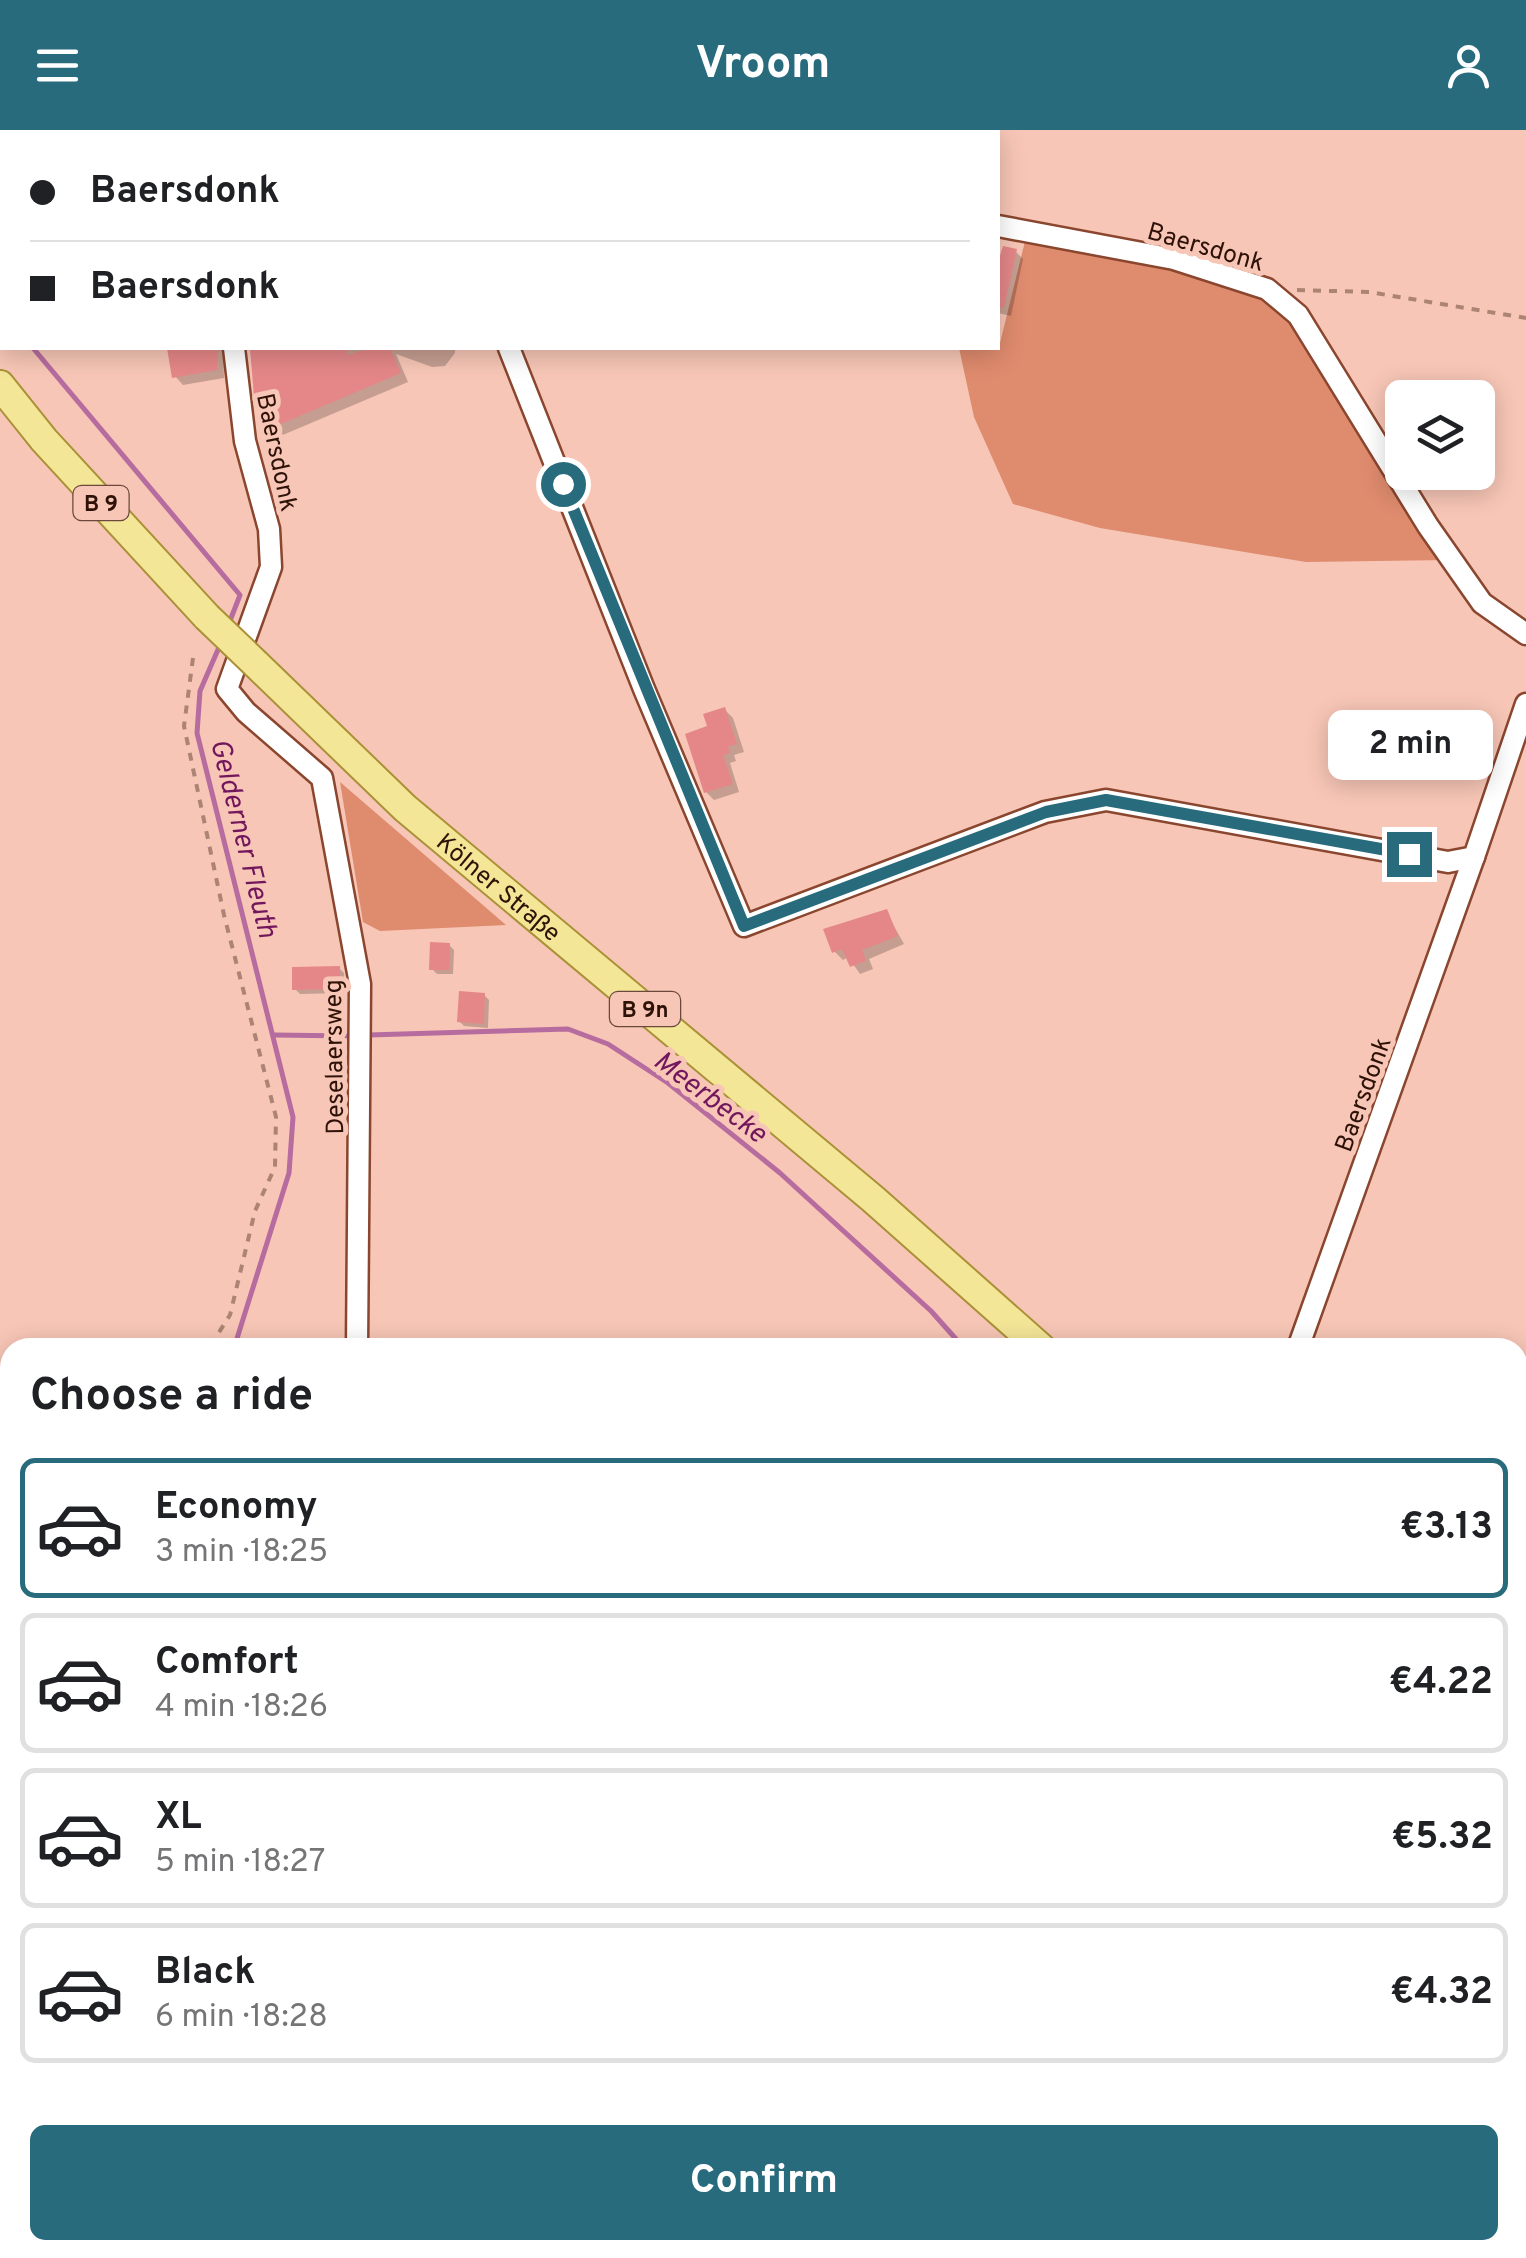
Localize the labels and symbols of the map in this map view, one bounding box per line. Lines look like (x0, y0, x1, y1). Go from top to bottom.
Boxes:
street label: Baersdonk (1143, 217, 1267, 281)
street label: Baersdonk (247, 391, 303, 515)
route start (541, 462, 586, 507)
road number: B 9 (74, 486, 128, 520)
callout: 2 min (1326, 709, 1492, 779)
water label: Gelderner Fleuth (200, 736, 284, 942)
street label: Kölner Straße (428, 828, 566, 950)
route end (1387, 832, 1432, 877)
street label: Deselaersweg (319, 979, 353, 1135)
road number: B 9n (610, 992, 680, 1026)
street label: Baersdonk (1329, 1033, 1400, 1157)
water label: Meerbecke (645, 1044, 773, 1153)

